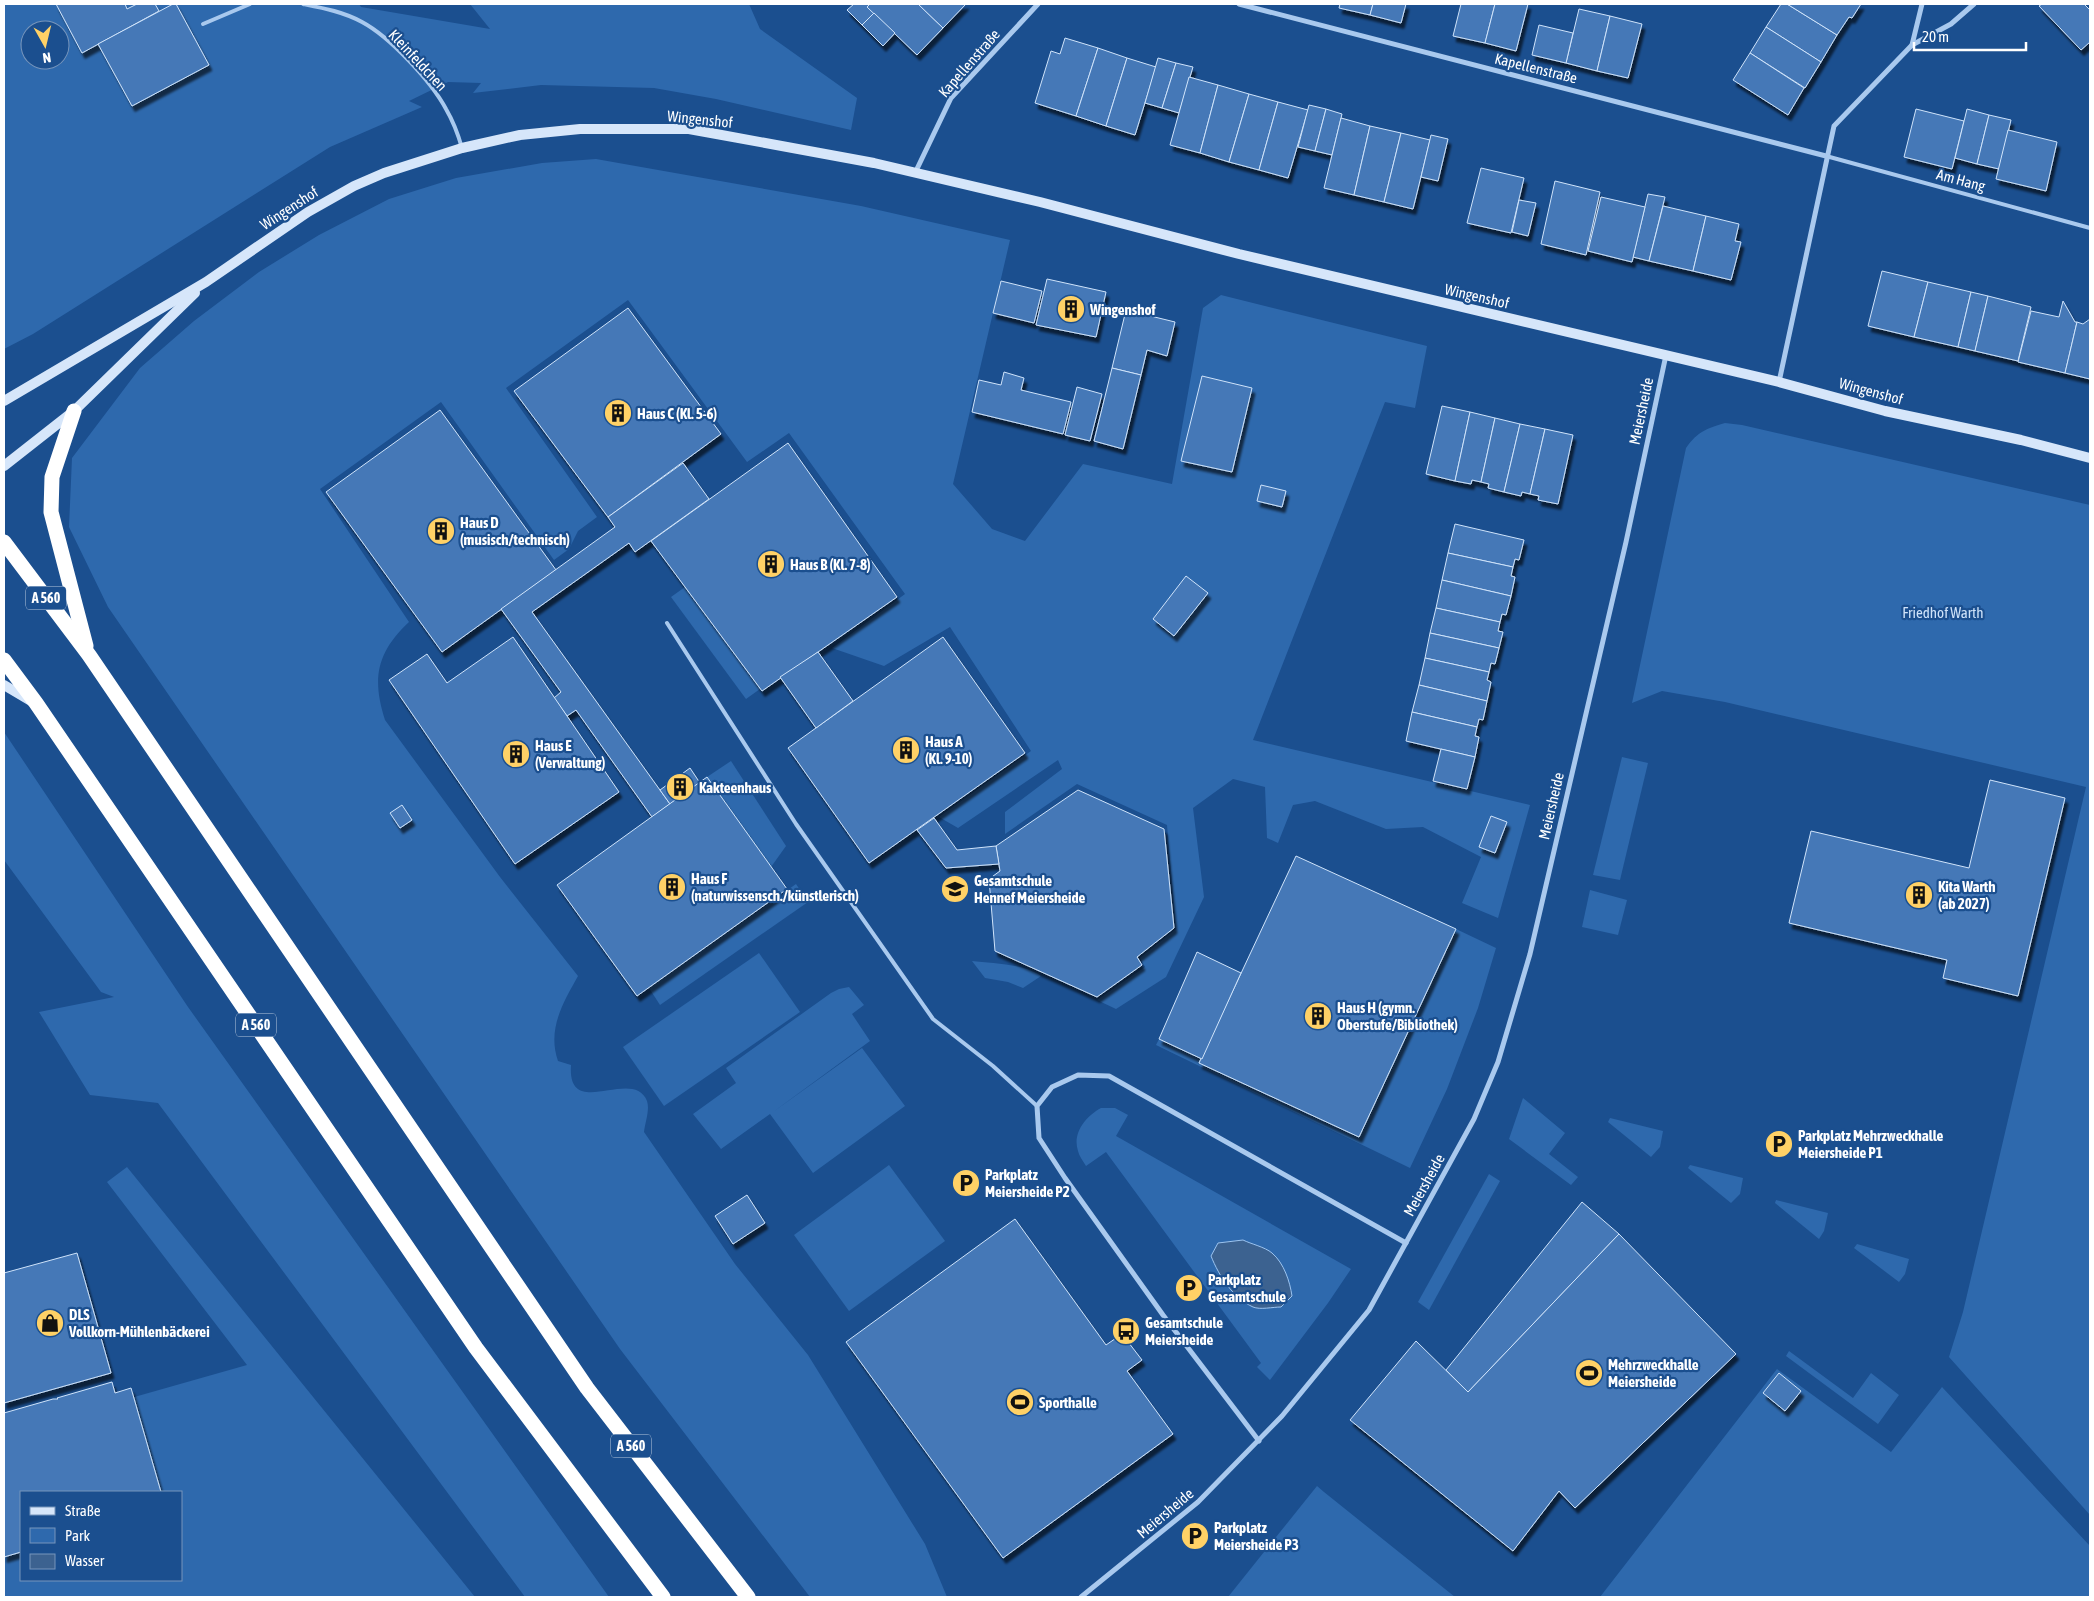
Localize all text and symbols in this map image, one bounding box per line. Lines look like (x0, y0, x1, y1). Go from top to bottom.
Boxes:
north arrow (20, 20, 70, 70)
scale bar (1914, 20, 2026, 52)
street label: Kapellenstraße (935, 25, 1003, 100)
street label: Kleinfeldchen (385, 26, 451, 94)
text: 20 m (1922, 28, 1949, 45)
text: N (42, 49, 52, 66)
street label: Kapellenstraße (1493, 50, 1579, 87)
street label: Wingenshof (666, 107, 734, 131)
street label: Am Hang (1935, 165, 1988, 195)
street label: Wingenshof (257, 183, 321, 233)
street label: Wingenshof (1443, 280, 1511, 312)
building icon: Wingenshof (1056, 294, 1086, 324)
place label: Wingenshof (1089, 301, 1156, 318)
street label: Wingenshof (1837, 374, 1905, 408)
street label: Meiersheide (1626, 376, 1656, 446)
building icon: Haus C (Kl. 5-6) (603, 398, 633, 428)
place label: Haus C (Kl. 5-6) (637, 405, 717, 422)
place label: Haus D (musisch/technisch) (460, 514, 570, 548)
building icon: Haus D (musisch/technisch) (426, 516, 456, 546)
building icon: Haus B (Kl. 7-8) (756, 549, 786, 579)
place label: Haus B (Kl. 7-8) (790, 556, 871, 573)
road number: A 560 (26, 586, 66, 610)
park label: Friedhof Warth (1902, 604, 1984, 621)
place label: Haus A (Kl. 9-10) (925, 733, 972, 767)
building icon: Haus A (Kl. 9-10) (891, 735, 921, 765)
place label: Haus E (Verwaltung) (535, 737, 605, 771)
building icon: Haus E (Verwaltung) (501, 739, 531, 769)
street label: Meiersheide (1535, 771, 1567, 841)
building icon: Kakteenhaus (665, 772, 695, 802)
place label: Kakteenhaus (699, 779, 772, 796)
place label: Haus F (naturwissensch./künstlerisch) (691, 870, 859, 904)
building icon: Haus F (naturwissensch./künstlerisch) (657, 872, 687, 902)
place label: Gesamtschule Hennef Meiersheide (974, 872, 1086, 906)
school or university icon: Gesamtschule Hennef Meiersheide (940, 874, 970, 904)
place label: Kita Warth (ab 2027) (1938, 878, 1995, 912)
building icon: Kita Warth (ab 2027) (1904, 880, 1934, 910)
place label: Haus H (gymn. Oberstufe/Bibliothek) (1337, 999, 1458, 1033)
building icon: Haus H (gymn. Oberstufe/Bibliothek) (1303, 1001, 1333, 1031)
road number: A 560 (236, 1014, 276, 1036)
place label: Parkplatz Mehrzweckhalle Meiersheide P1 (1798, 1127, 1944, 1161)
parking icon: Parkplatz Mehrzweckhalle Meiersheide P1 (1764, 1129, 1794, 1159)
street label: Meiersheide (1400, 1151, 1448, 1219)
place label: Parkplatz Meiersheide P2 (985, 1166, 1070, 1200)
parking icon: Parkplatz Meiersheide P2 (951, 1168, 981, 1198)
place label: Parkplatz Gesamtschule (1208, 1271, 1286, 1305)
parking icon: Parkplatz Gesamtschule (1174, 1273, 1204, 1303)
place label: DLS Vollkorn-Mühlenbäckerei (68, 1306, 210, 1340)
shop icon: DLS Vollkorn-Mühlenbäckerei (35, 1308, 65, 1338)
place label: Gesamtschule Meiersheide (1145, 1314, 1223, 1348)
bus stop icon: Gesamtschule Meiersheide (1111, 1316, 1141, 1346)
place label: Mehrzweckhalle Meiersheide (1608, 1356, 1699, 1390)
sports icon: Mehrzweckhalle Meiersheide (1574, 1358, 1604, 1388)
sports icon: Sporthalle (1005, 1387, 1035, 1417)
place label: Sporthalle (1039, 1394, 1097, 1411)
road number: A 560 (611, 1434, 651, 1458)
street label: Meiersheide (1133, 1484, 1197, 1541)
legend (20, 1491, 182, 1581)
text: Straße (65, 1502, 101, 1519)
place label: Parkplatz Meiersheide P3 (1214, 1519, 1299, 1553)
parking icon: Parkplatz Meiersheide P3 (1180, 1521, 1210, 1551)
text: Park (65, 1527, 90, 1544)
text: Wasser (65, 1552, 105, 1569)

